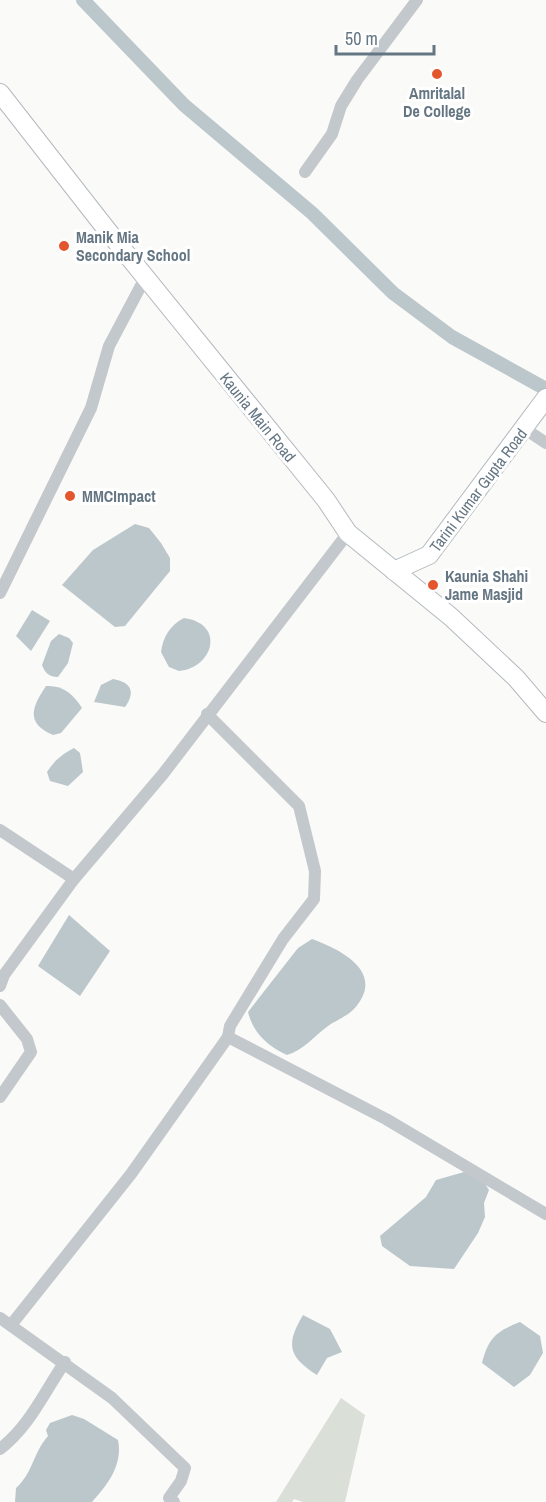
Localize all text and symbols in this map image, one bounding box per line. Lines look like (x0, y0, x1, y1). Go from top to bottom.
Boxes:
scale bar (336, 18, 434, 56)
text: 50 m (345, 26, 378, 51)
marker: Amritalal De College (430, 67, 444, 81)
place label: Amritalal De College (403, 82, 471, 122)
place label: Manik Mia Secondary School (76, 226, 190, 266)
marker: Manik Mia Secondary School (57, 239, 71, 253)
street label: Kaunia Main Road (215, 368, 301, 466)
street label: Tarini Kumar Gupta Road (424, 424, 532, 556)
place label: MMCImpact (82, 485, 156, 507)
marker: MMCImpact (63, 489, 77, 503)
place label: Kaunia Shahi Jame Masjid (445, 565, 528, 605)
marker: Kaunia Shahi Jame Masjid (426, 578, 440, 592)

